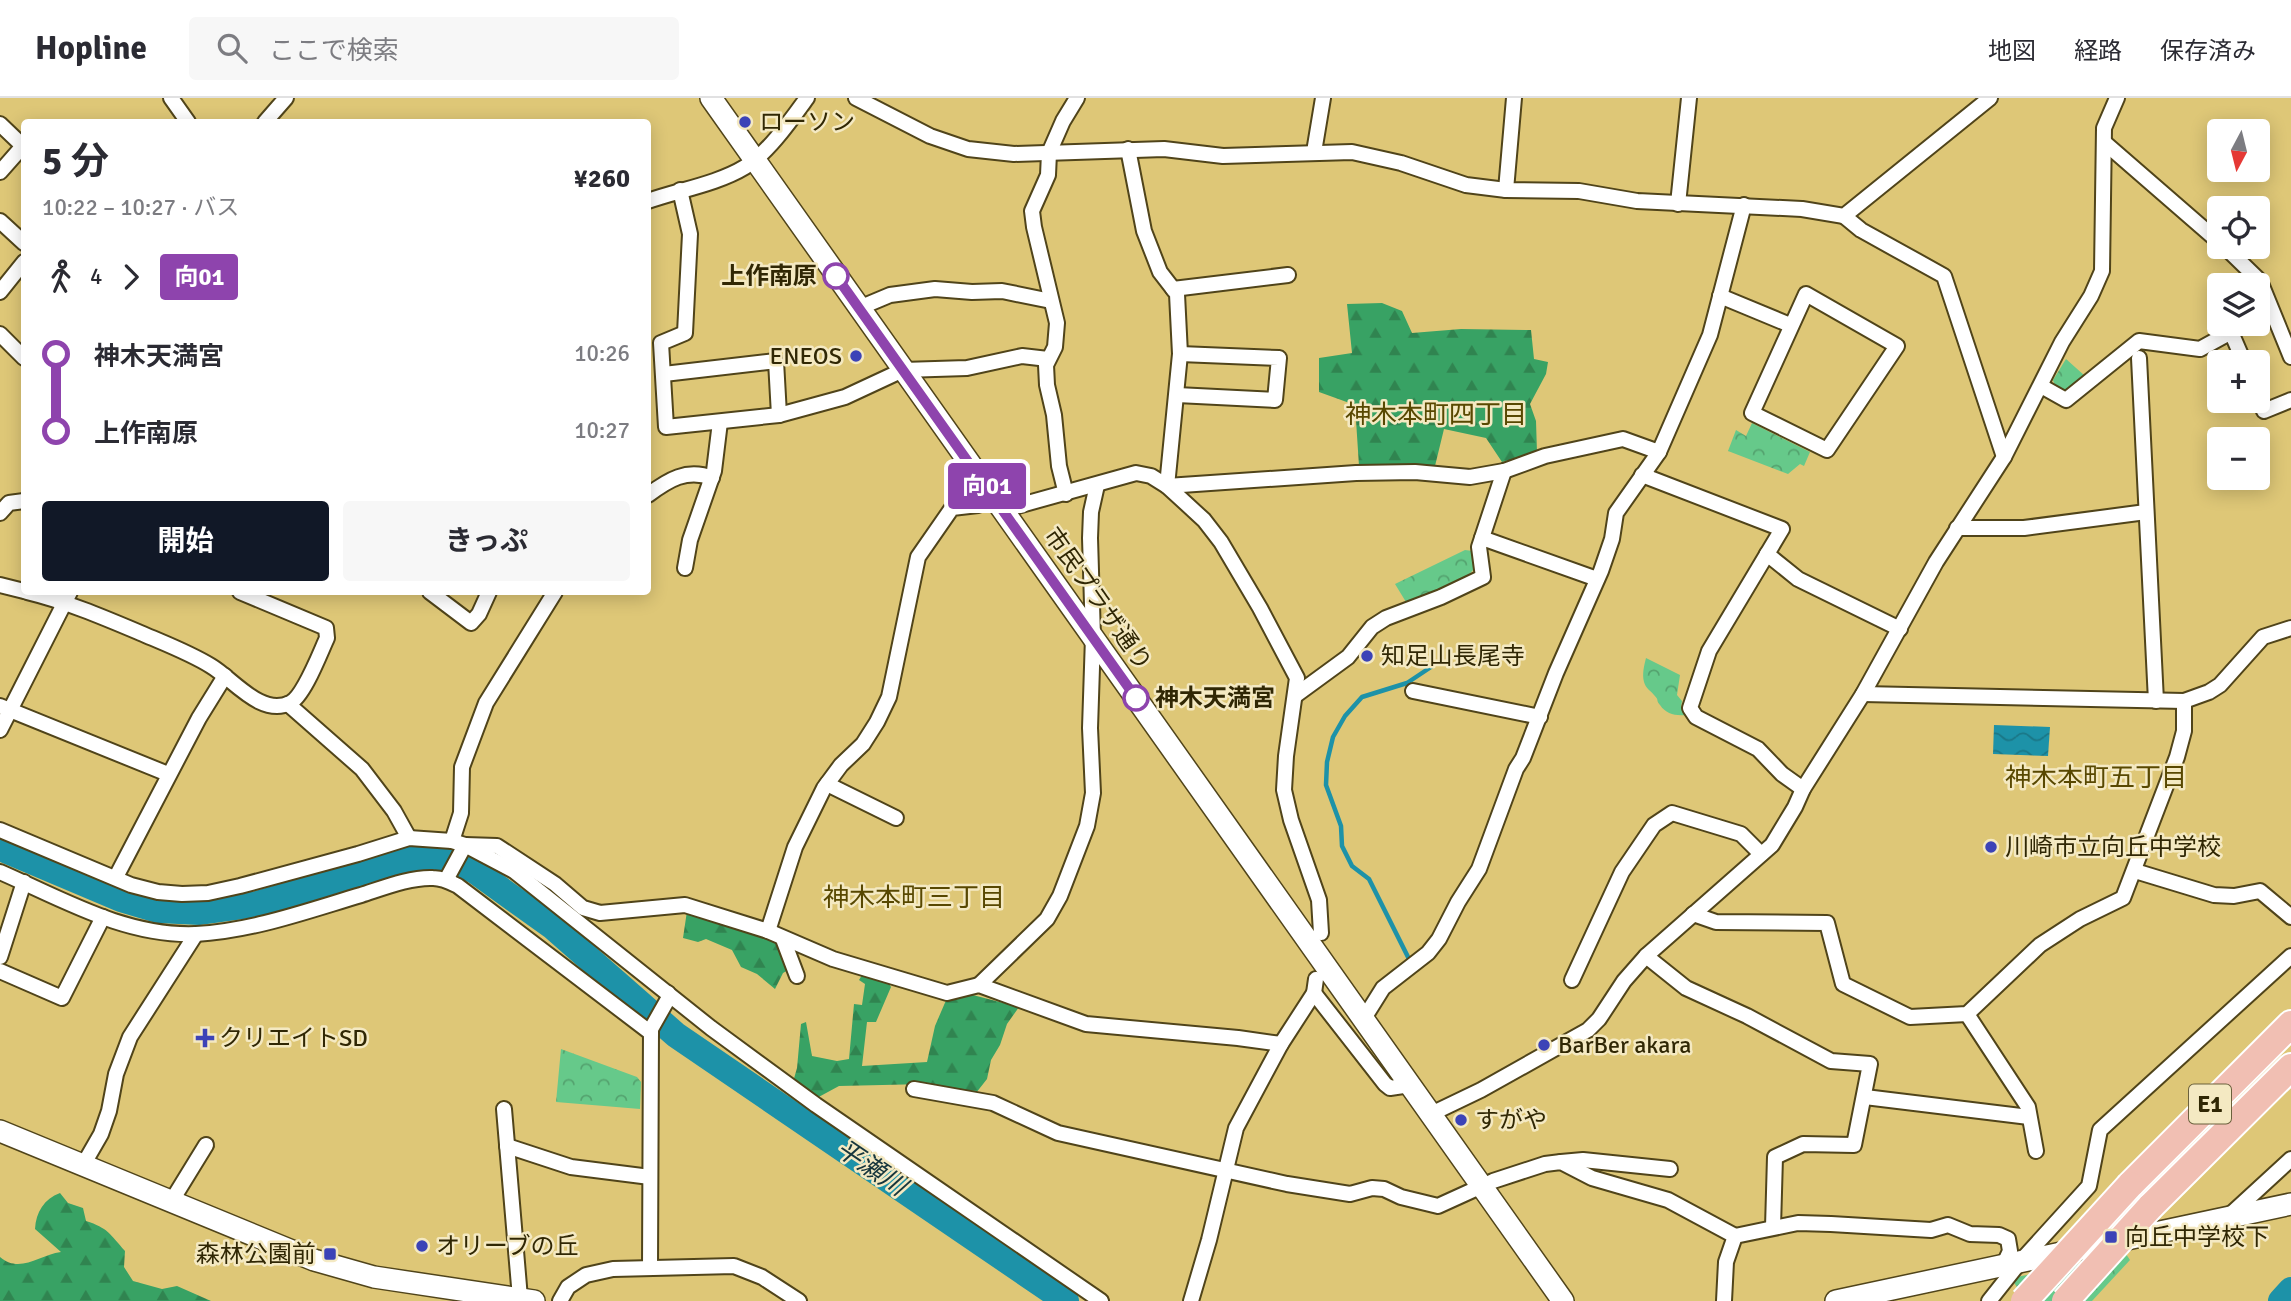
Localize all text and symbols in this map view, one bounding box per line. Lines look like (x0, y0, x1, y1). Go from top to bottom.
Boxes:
search box (189, 17, 679, 80)
text: Hopline (35, 28, 147, 69)
icon: search (213, 29, 251, 67)
text: ここで検索 (269, 35, 399, 67)
text: 地図 (1988, 36, 2036, 66)
text: 経路 (2074, 36, 2122, 66)
text: 保存済み (2160, 36, 2256, 66)
place label: ローソン (759, 107, 855, 137)
marker: ローソン (737, 114, 753, 130)
north arrow (2207, 119, 2270, 182)
map controls (2207, 119, 2270, 490)
text: 5 分 (42, 138, 109, 185)
text: ¥260 (574, 163, 630, 195)
text: 10:22 – 10:27 · バス (42, 193, 239, 222)
button: locate (2207, 196, 2270, 259)
icon: walk (42, 258, 80, 296)
icon: forward (112, 258, 150, 296)
place label: 上作南原 (721, 261, 817, 291)
text: 4 (90, 262, 102, 291)
text: 向01 (174, 262, 224, 292)
marker: 上作南原 (823, 263, 849, 289)
button: layers (2207, 273, 2270, 336)
text: 10:26 (574, 339, 630, 368)
text: 神木天満宮 (94, 341, 224, 373)
place label: ENEOS (770, 341, 842, 371)
marker: ENEOS (848, 348, 864, 364)
button: + (2207, 350, 2270, 413)
district label: 神木本町四丁目 (1345, 399, 1527, 431)
text: 10:27 (574, 416, 630, 445)
text: 上作南原 (94, 418, 198, 450)
button: − (2207, 427, 2270, 490)
line badge: 向01 (947, 463, 1027, 509)
text: 向01 (962, 471, 1012, 501)
button: 開始 (42, 501, 329, 581)
button: きっぷ (343, 501, 630, 581)
street label: 市民プラザ通り (1038, 522, 1158, 676)
place label: 知足山長尾寺 (1381, 641, 1525, 671)
marker: 知足山長尾寺 (1359, 648, 1375, 664)
place label: 神木天満宮 (1155, 683, 1275, 713)
marker: 神木天満宮 (1123, 685, 1149, 711)
district label: 神木本町五丁目 (2005, 762, 2187, 794)
place label: 川崎市立向丘中学校 (2005, 832, 2221, 862)
marker: 川崎市立向丘中学校 (1983, 839, 1999, 855)
district label: 神木本町三丁目 (823, 882, 1005, 914)
place label: クリエイトSD (219, 1023, 368, 1053)
marker: クリエイトSD (197, 1030, 213, 1046)
place label: BarBer akara (1558, 1030, 1691, 1060)
marker: BarBer akara (1536, 1037, 1552, 1053)
road number: E1 (2189, 1085, 2231, 1124)
place label: すがや (1475, 1105, 1547, 1135)
marker: すがや (1453, 1112, 1469, 1128)
water label: 平瀬川 (830, 1133, 915, 1205)
place label: 向丘中学校下 (2125, 1222, 2269, 1252)
marker: 向丘中学校下 (2103, 1229, 2119, 1245)
place label: オリーブの丘 (436, 1231, 579, 1261)
marker: オリーブの丘 (414, 1238, 430, 1254)
place label: 森林公園前 (196, 1239, 316, 1269)
marker: 森林公園前 (322, 1246, 338, 1262)

